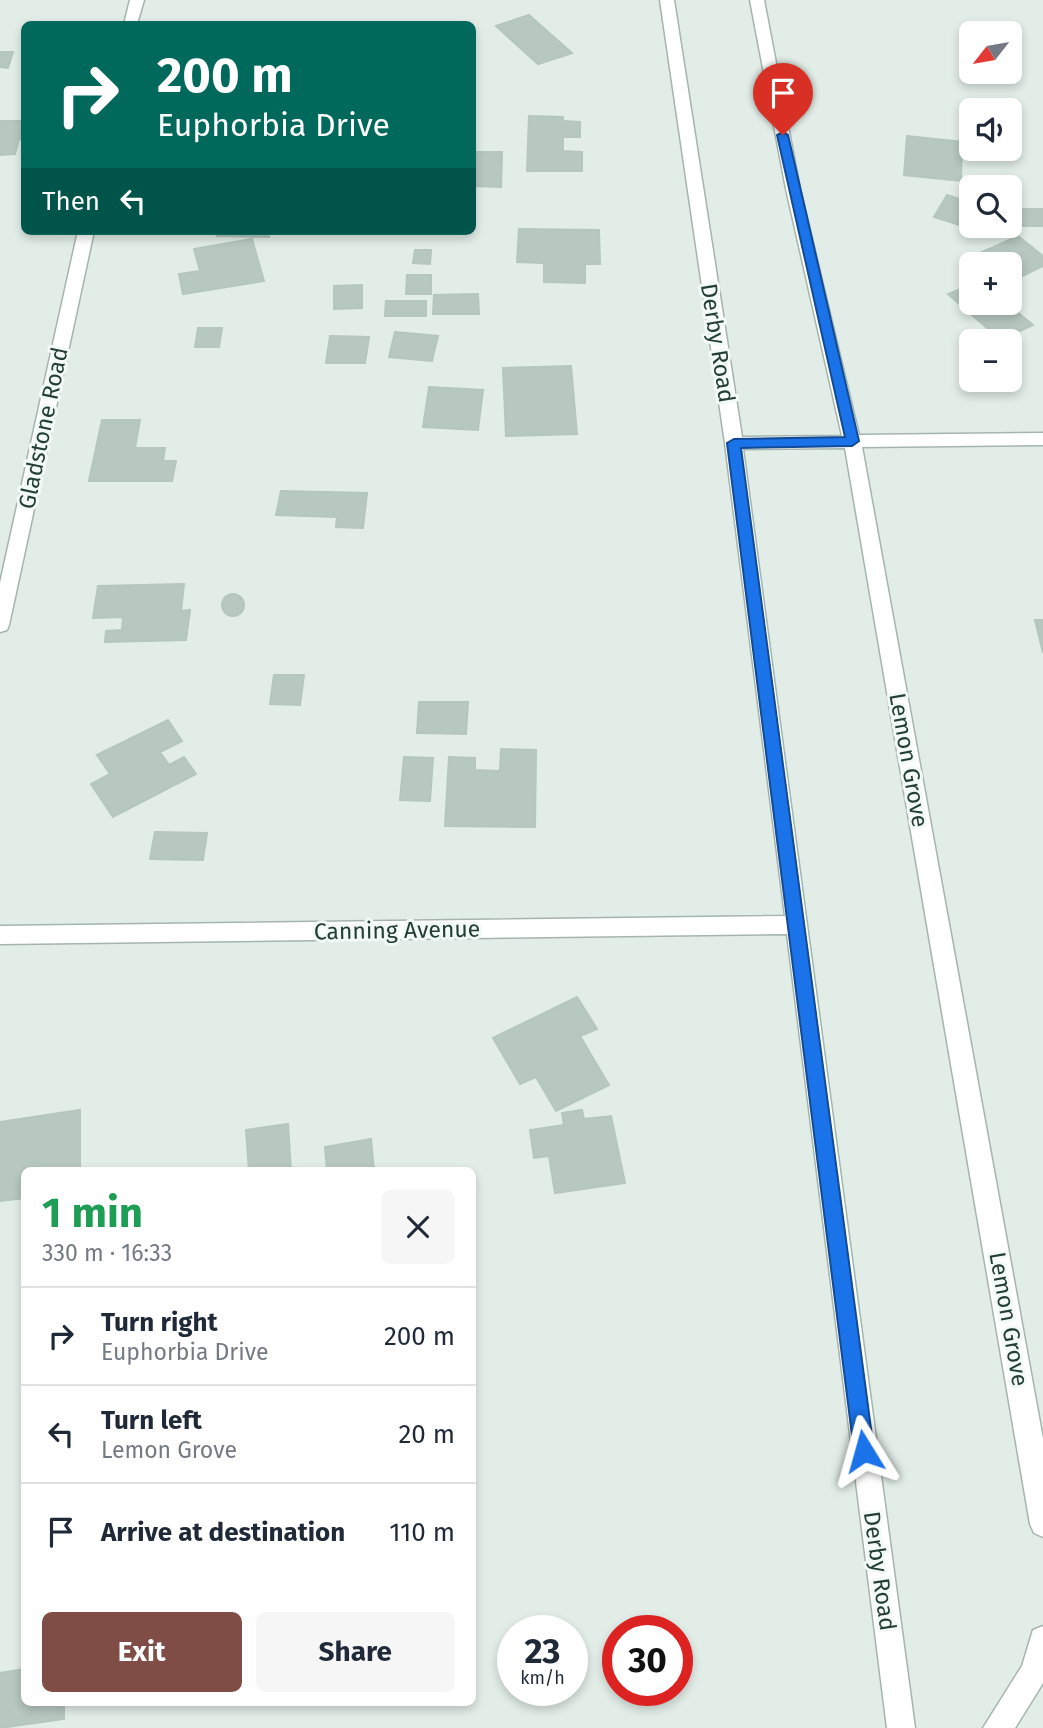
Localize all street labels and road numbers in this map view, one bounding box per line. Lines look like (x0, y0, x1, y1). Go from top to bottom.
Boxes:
street label: Derby Road (695, 281, 741, 405)
street label: Gladstone Road (12, 345, 74, 511)
street label: Lemon Grove (883, 691, 935, 829)
street label: Canning Avenue (314, 915, 480, 945)
street label: Lemon Grove (983, 1250, 1035, 1388)
street label: Derby Road (858, 1510, 902, 1632)

